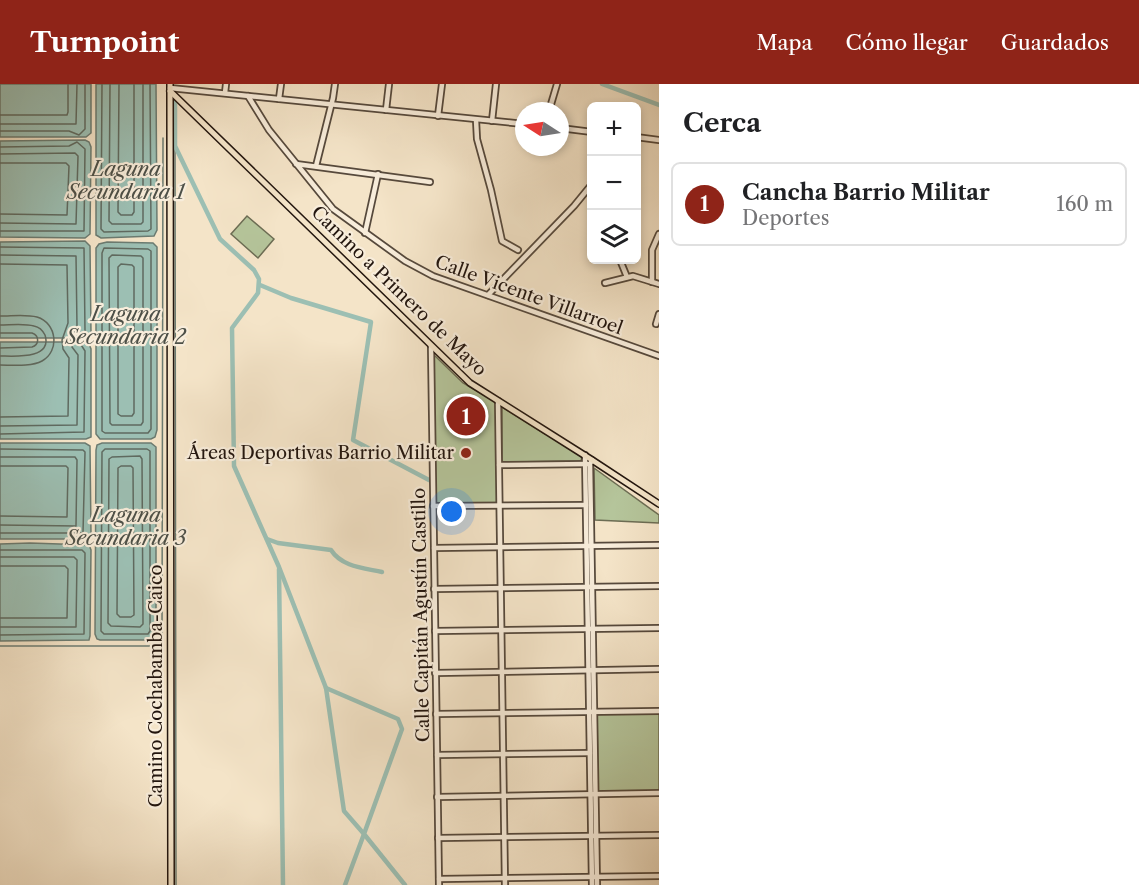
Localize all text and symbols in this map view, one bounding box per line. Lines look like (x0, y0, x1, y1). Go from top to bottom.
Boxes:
text: Turnpoint (30, 25, 179, 59)
text: Mapa (756, 30, 813, 55)
text: Cómo llegar (846, 30, 968, 55)
text: Guardados (1001, 30, 1109, 55)
north arrow (515, 102, 569, 156)
map controls (587, 102, 641, 264)
button: + (587, 102, 641, 156)
text: Cerca (683, 107, 761, 139)
button: − (587, 156, 641, 210)
water label: Laguna Secundaria 1 (66, 157, 186, 204)
text: Cancha Barrio Militar (742, 179, 990, 206)
text: 1 (700, 192, 709, 216)
text: 160 m (1056, 192, 1113, 216)
street label: Camino a Primero de Mayo (307, 201, 491, 381)
text: Deportes (742, 206, 829, 230)
button: layers (587, 210, 641, 264)
street label: Calle Vicente Villarroel (432, 251, 626, 339)
water label: Laguna Secundaria 2 (65, 302, 187, 349)
pin: 1 (446, 394, 486, 438)
place label: Áreas Deportivas Barrio Militar (186, 441, 454, 464)
marker: Áreas Deportivas Barrio Militar (459, 446, 473, 460)
street label: Calle Capitán Agustín Castillo (408, 488, 434, 742)
your location (437, 497, 466, 526)
water label: Laguna Secundaria 3 (65, 503, 187, 550)
street label: Camino Cochabamba-Caico (145, 565, 167, 807)

